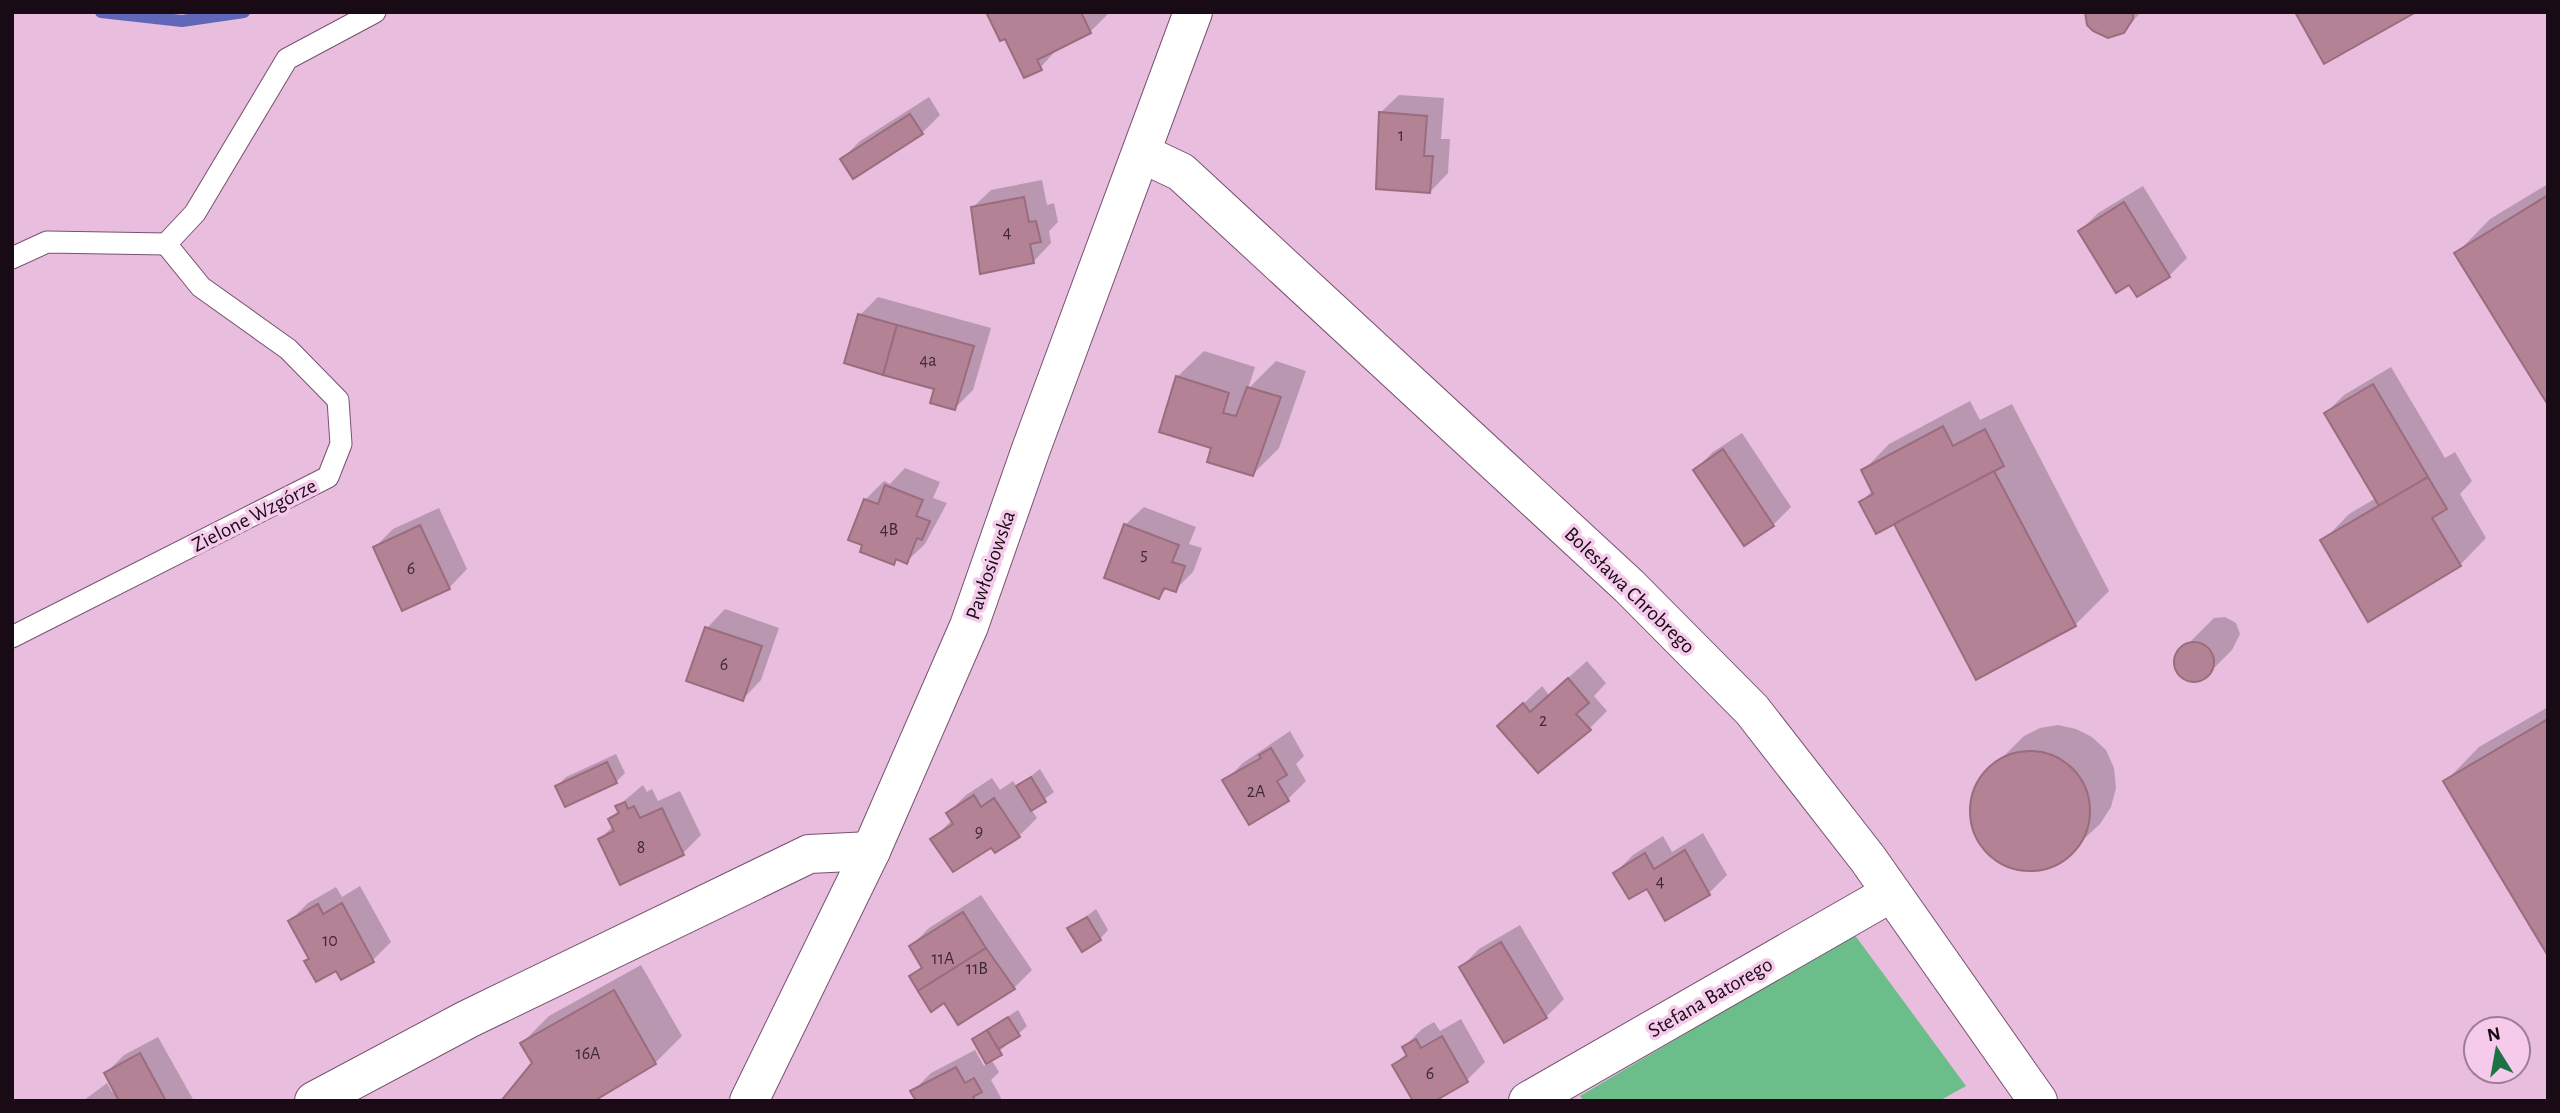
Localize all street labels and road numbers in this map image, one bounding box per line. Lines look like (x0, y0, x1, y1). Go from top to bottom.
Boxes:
street label: Zielone Wzgórze (188, 475, 320, 556)
street label: Pawłosiowska (962, 508, 1019, 622)
street label: Bolesława Chrobrego (1561, 523, 1699, 658)
street label: Stefana Batorego (1644, 953, 1776, 1042)

